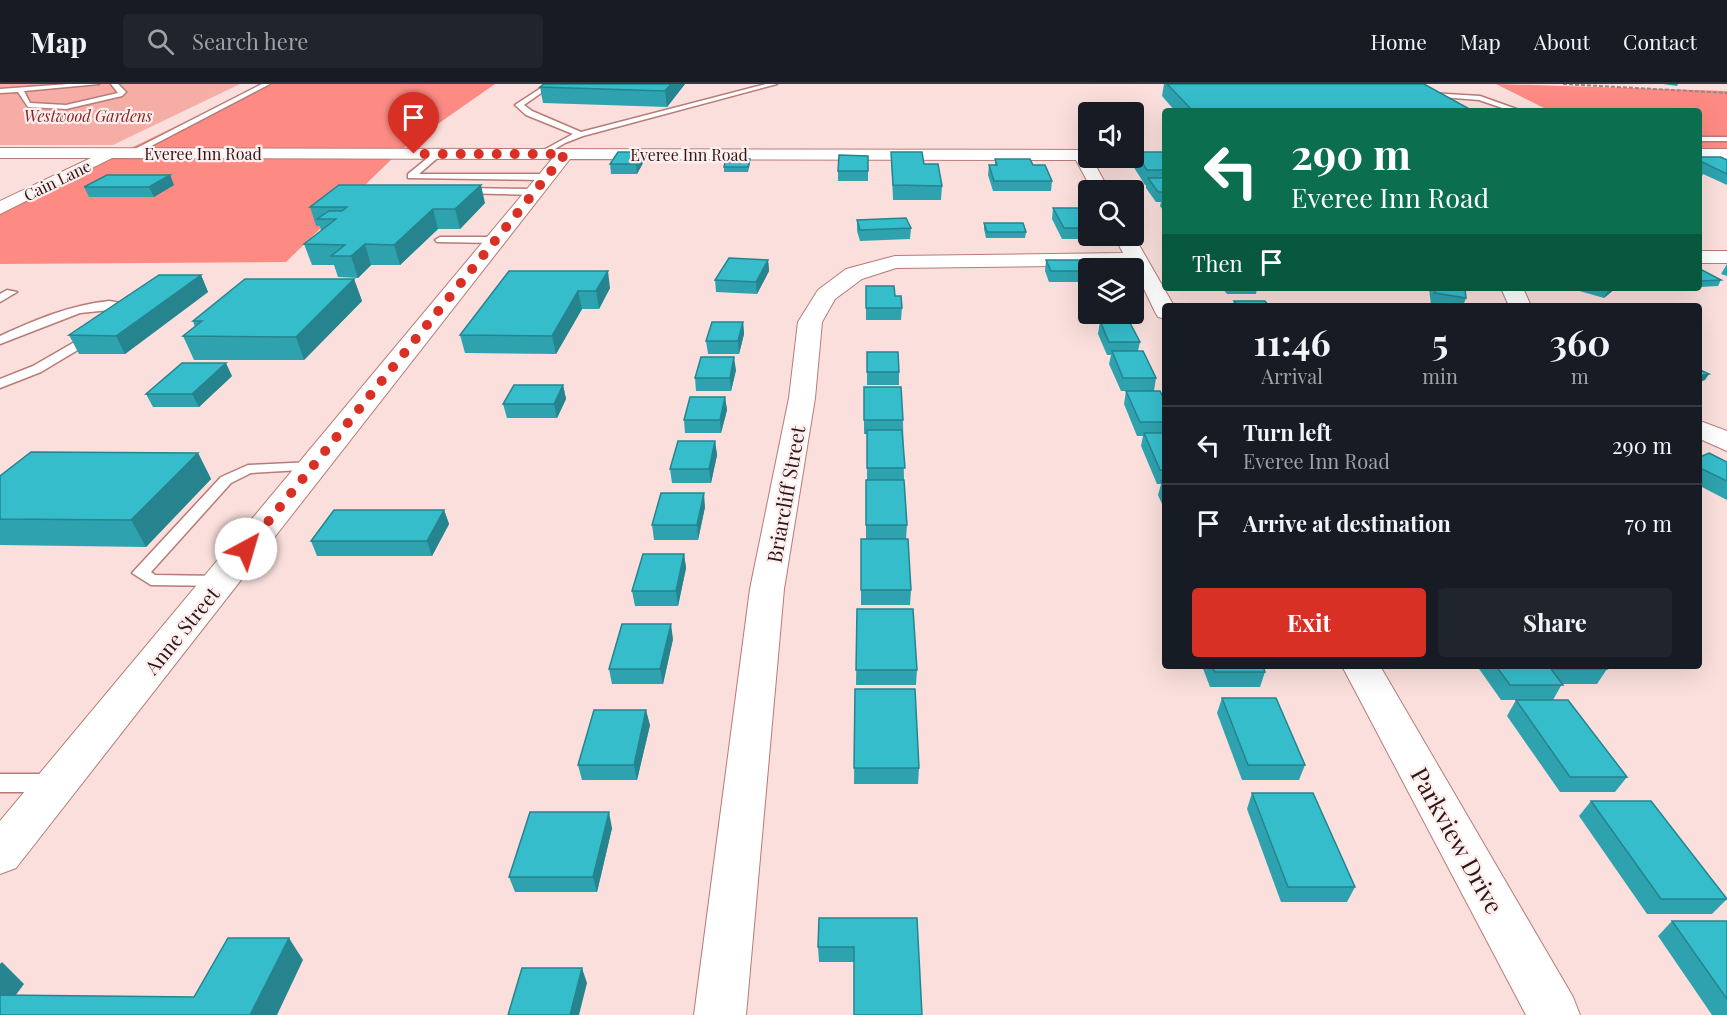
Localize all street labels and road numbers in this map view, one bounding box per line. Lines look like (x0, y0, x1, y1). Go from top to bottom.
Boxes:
street label: Everee Inn Road (144, 143, 262, 164)
street label: Everee Inn Road (630, 144, 748, 165)
street label: Cain Lane (20, 155, 94, 205)
street label: Briarcliff Street (760, 422, 810, 565)
street label: Anne Street (137, 580, 225, 680)
street label: Parkview Drive (1405, 761, 1511, 919)

